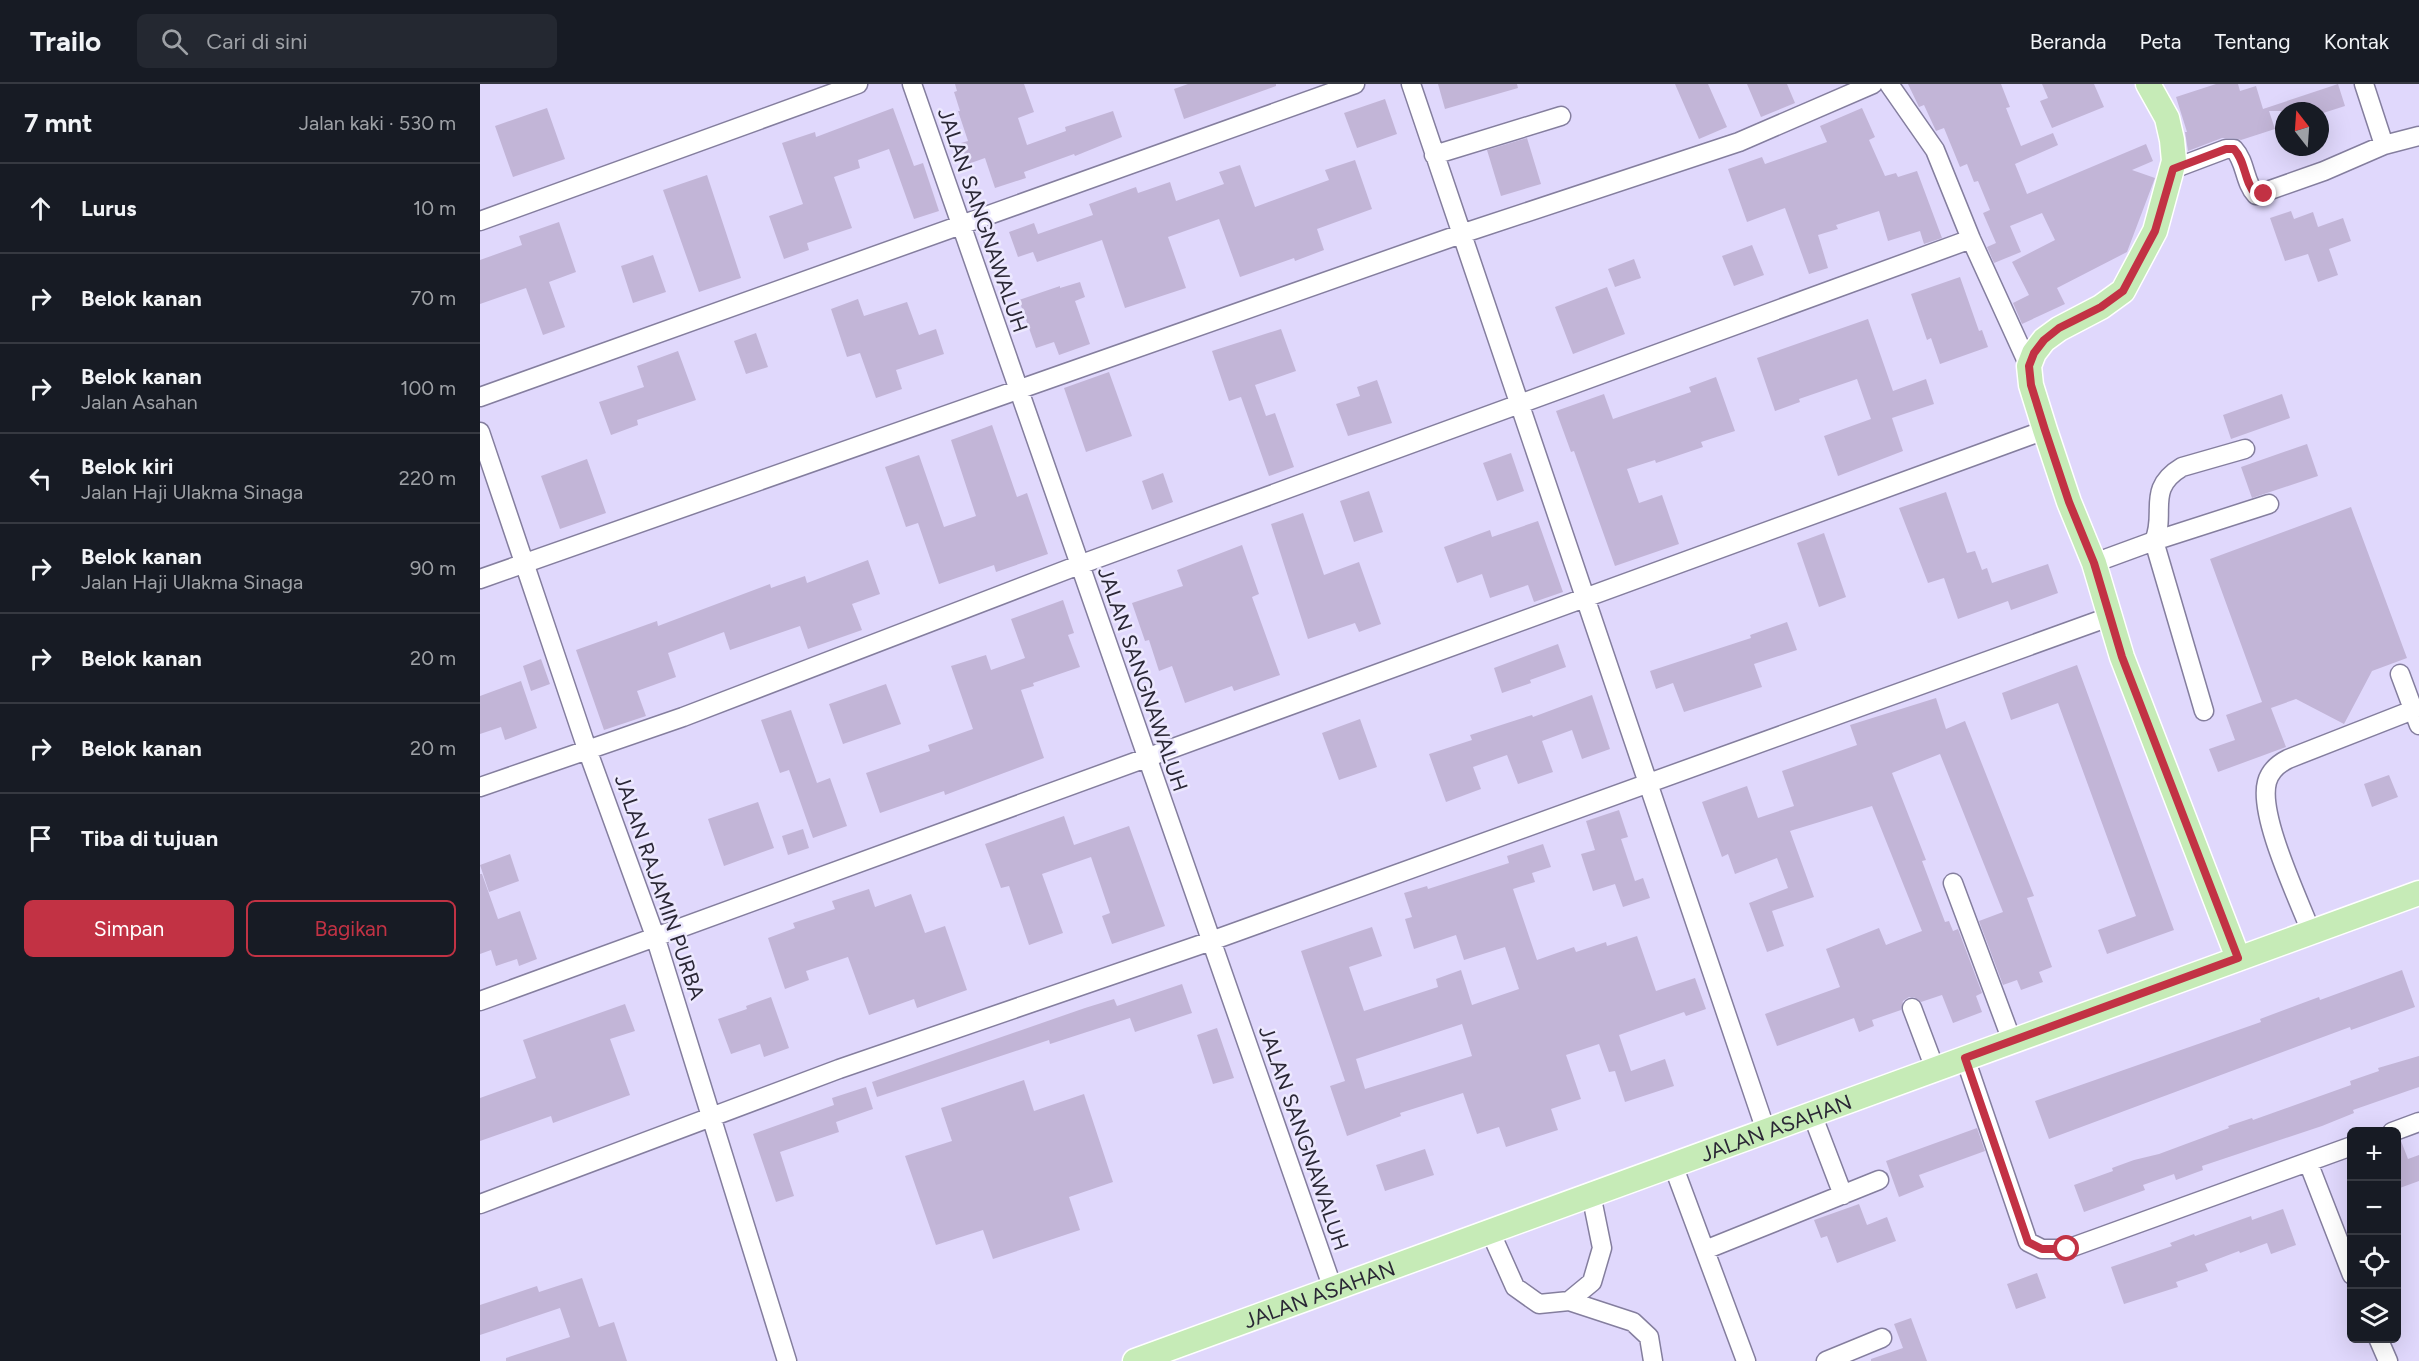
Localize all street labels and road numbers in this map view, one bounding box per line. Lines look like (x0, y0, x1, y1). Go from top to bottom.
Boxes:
street label: JALAN SANGNAWALUH (933, 104, 1033, 336)
street label: JALAN SANGNAWALUH (1093, 563, 1193, 795)
street label: JALAN RAJAMIN PURBA (610, 771, 710, 1003)
street label: JALAN SANGNAWALUH (1254, 1022, 1354, 1254)
street label: JALAN ASAHAN (1697, 1088, 1855, 1166)
street label: JALAN ASAHAN (1240, 1255, 1398, 1333)

